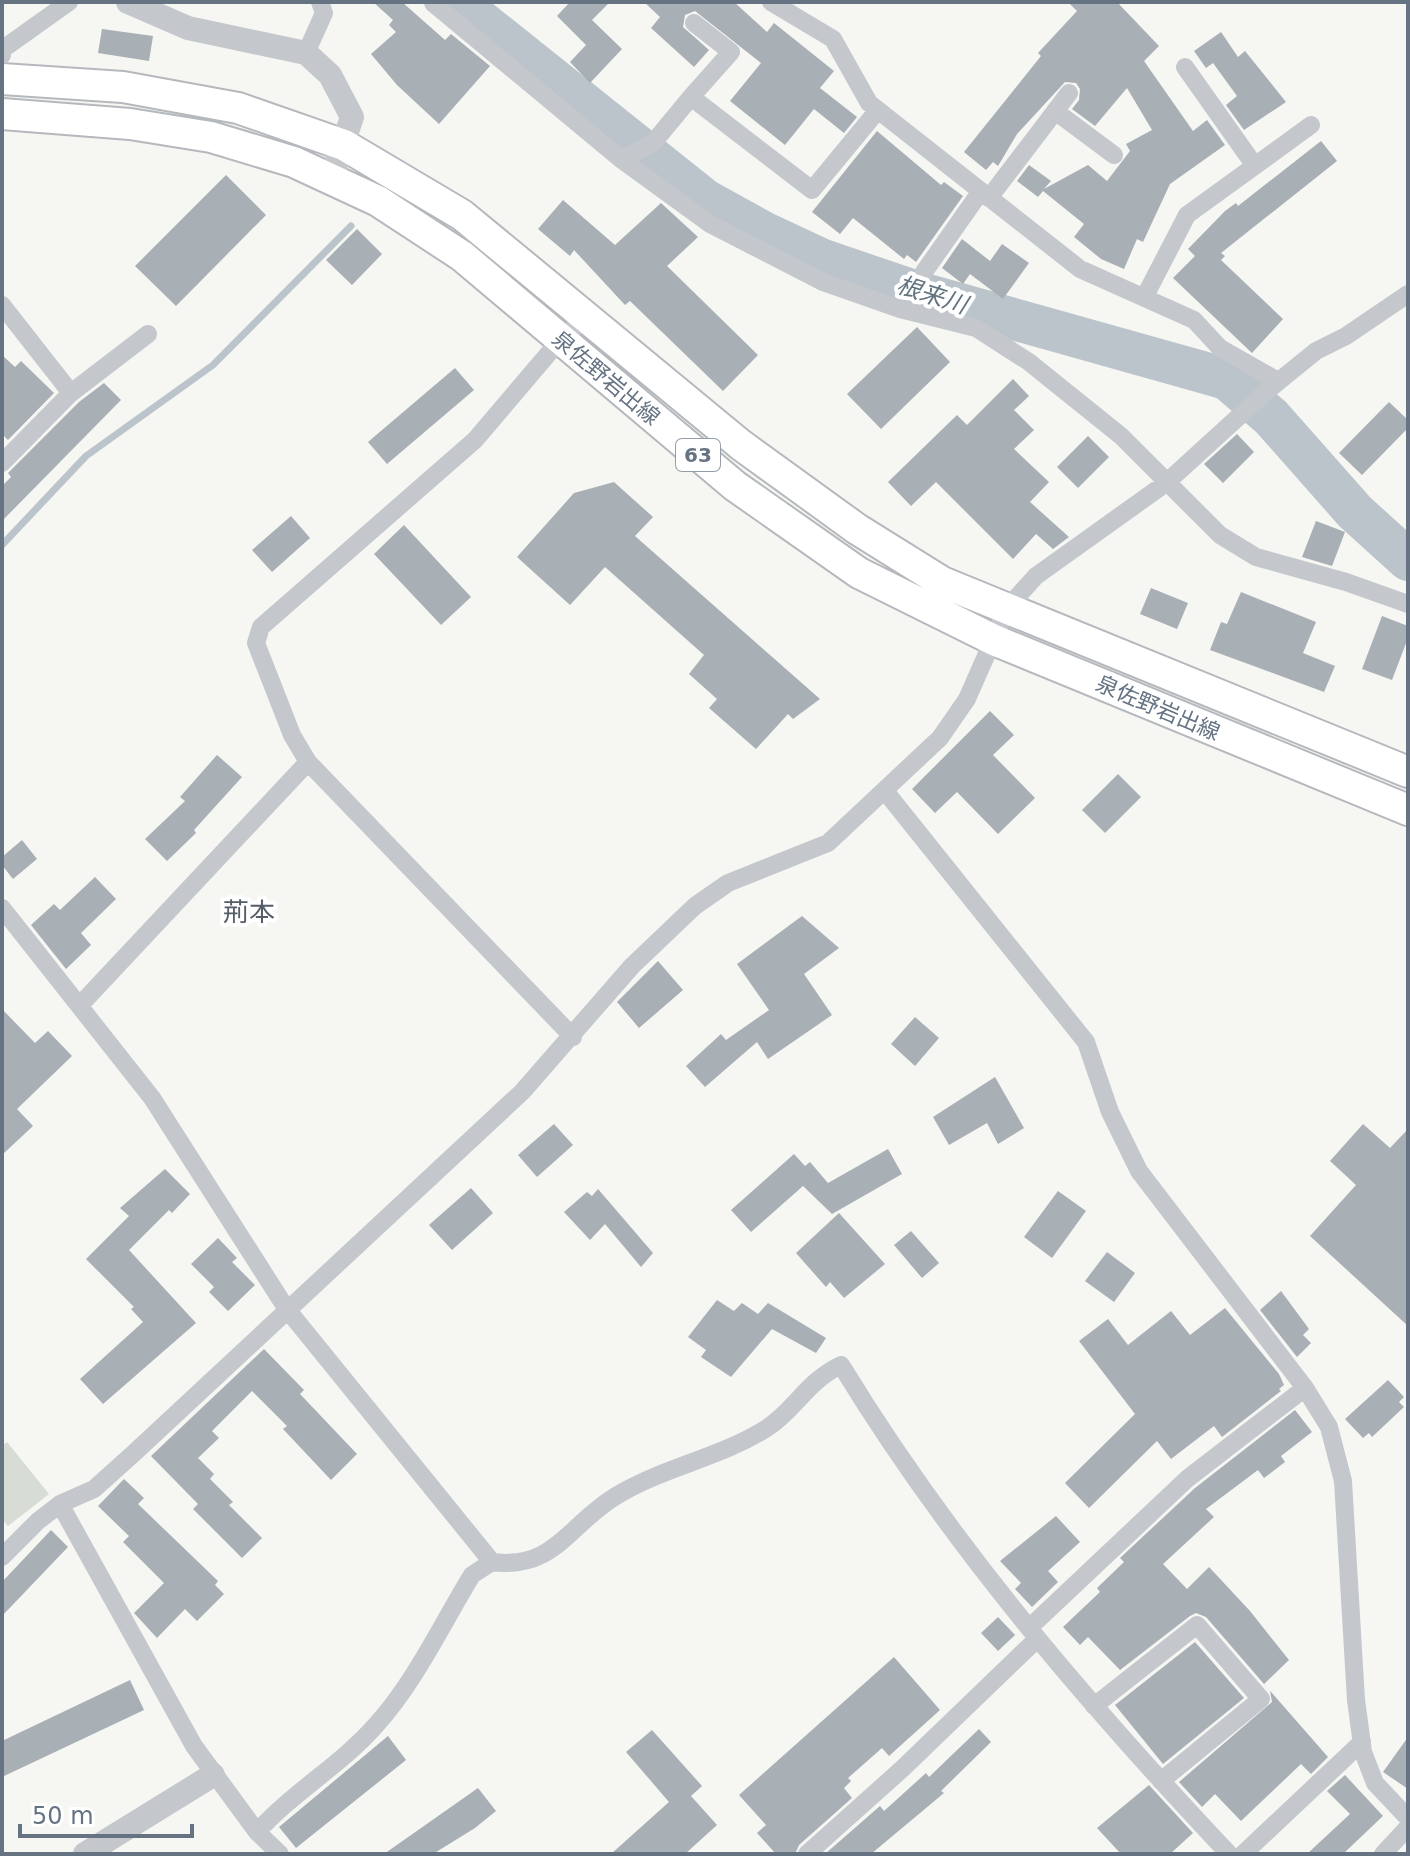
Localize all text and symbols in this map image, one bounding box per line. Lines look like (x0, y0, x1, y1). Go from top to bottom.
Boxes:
water label: 根来川 (893, 271, 973, 320)
street label: 泉佐野岩出線 (547, 326, 665, 430)
road number: 63 (676, 439, 720, 471)
street label: 泉佐野岩出線 (1092, 671, 1224, 745)
district label: 荊本 (223, 897, 275, 927)
scale bar (20, 1788, 192, 1838)
text: 50 m (32, 1802, 94, 1830)

